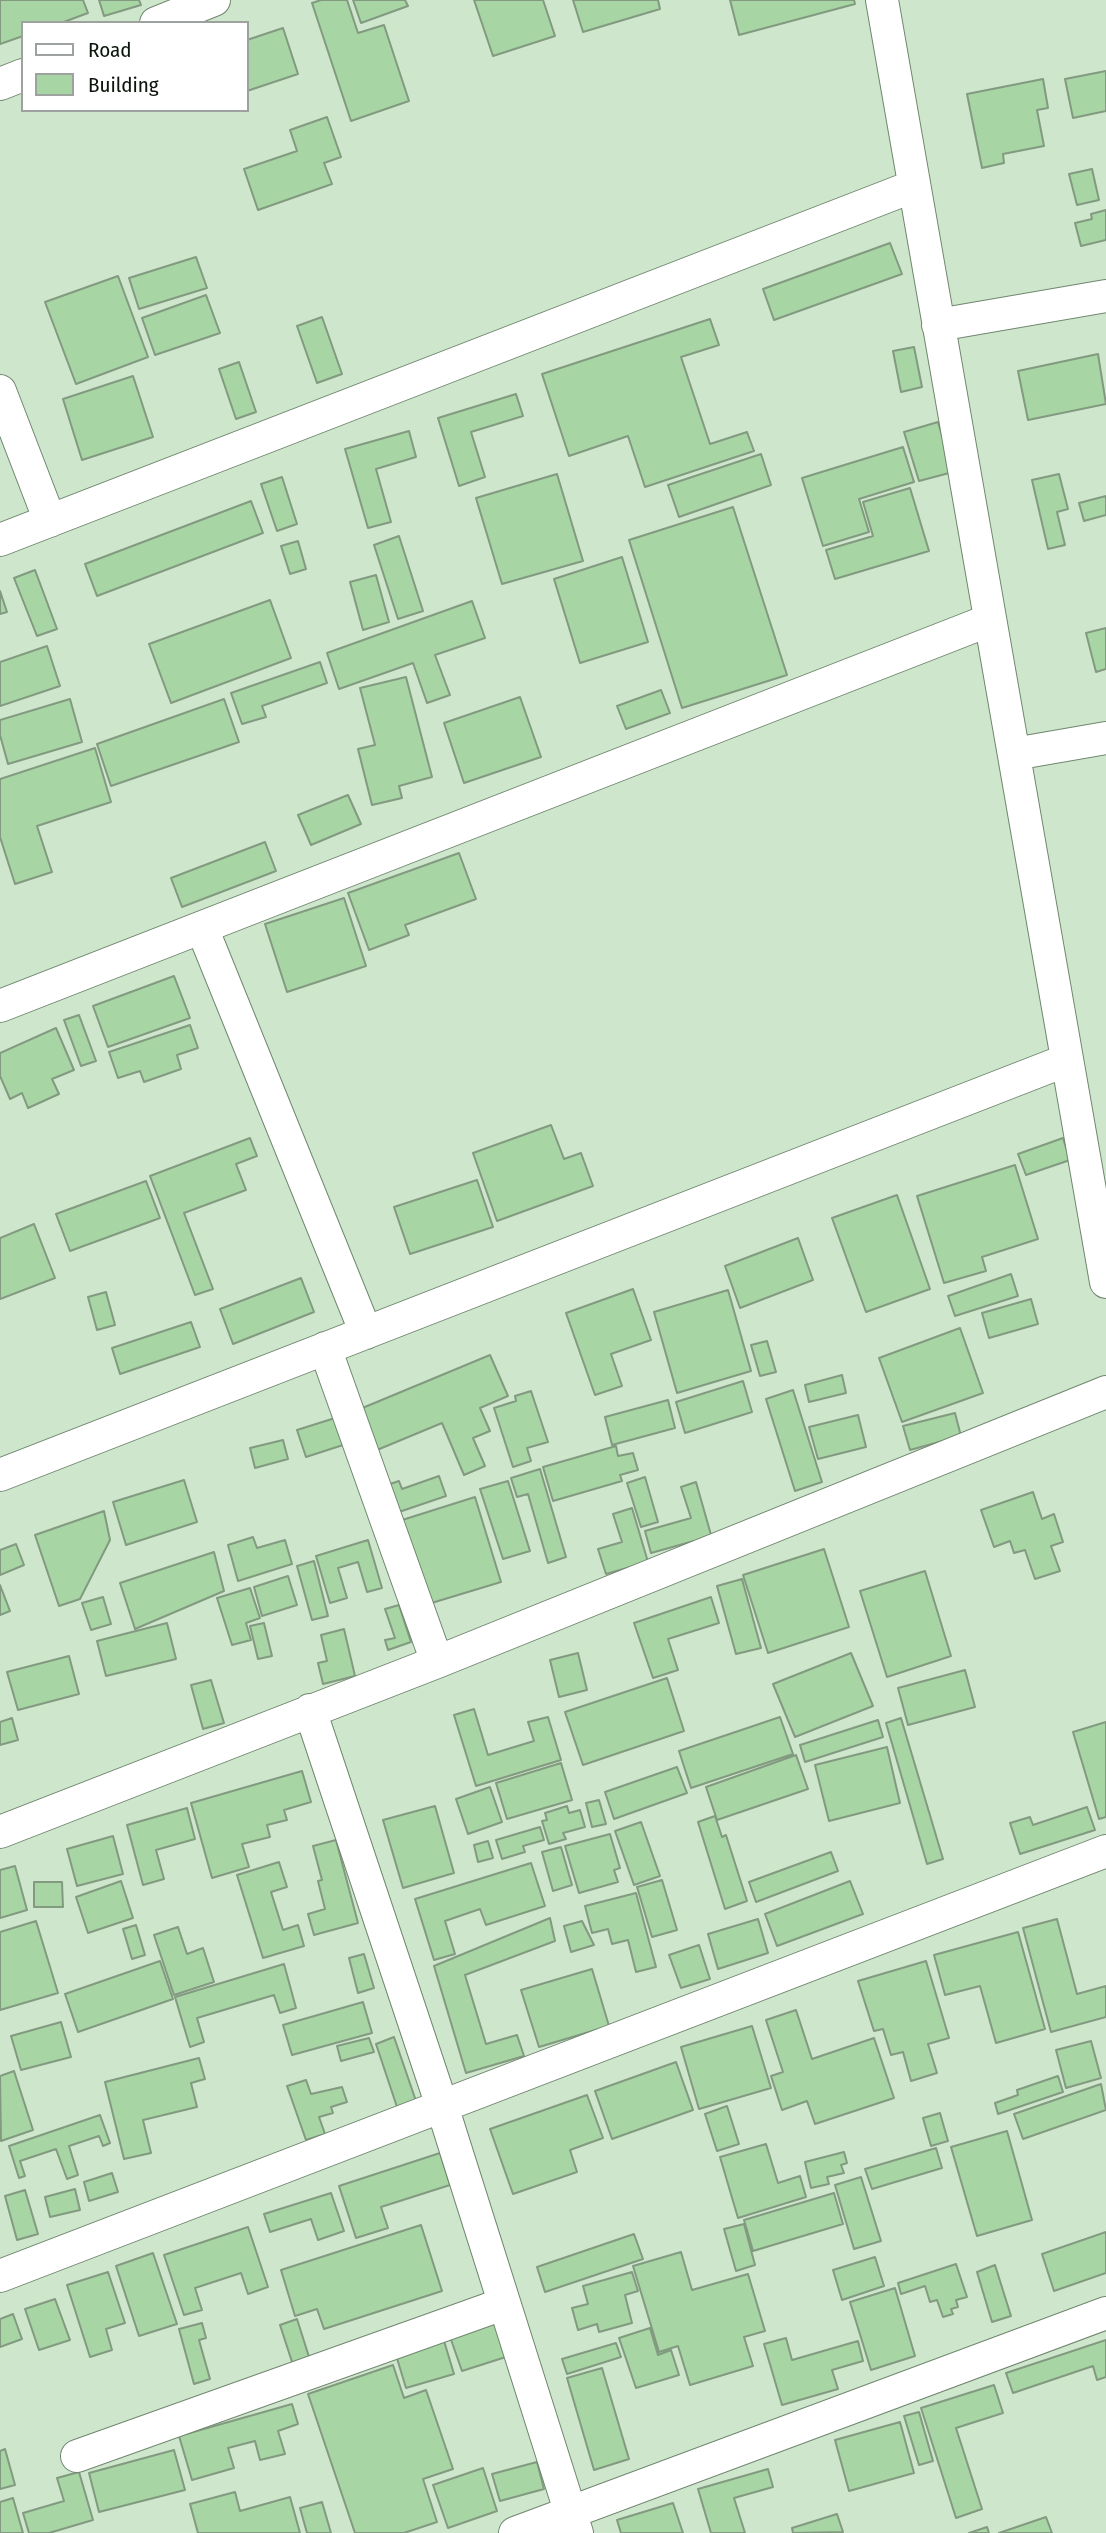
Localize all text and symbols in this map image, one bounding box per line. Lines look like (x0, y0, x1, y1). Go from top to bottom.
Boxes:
legend (21, 21, 248, 112)
text: Road (88, 37, 132, 63)
text: Building (88, 72, 159, 98)

